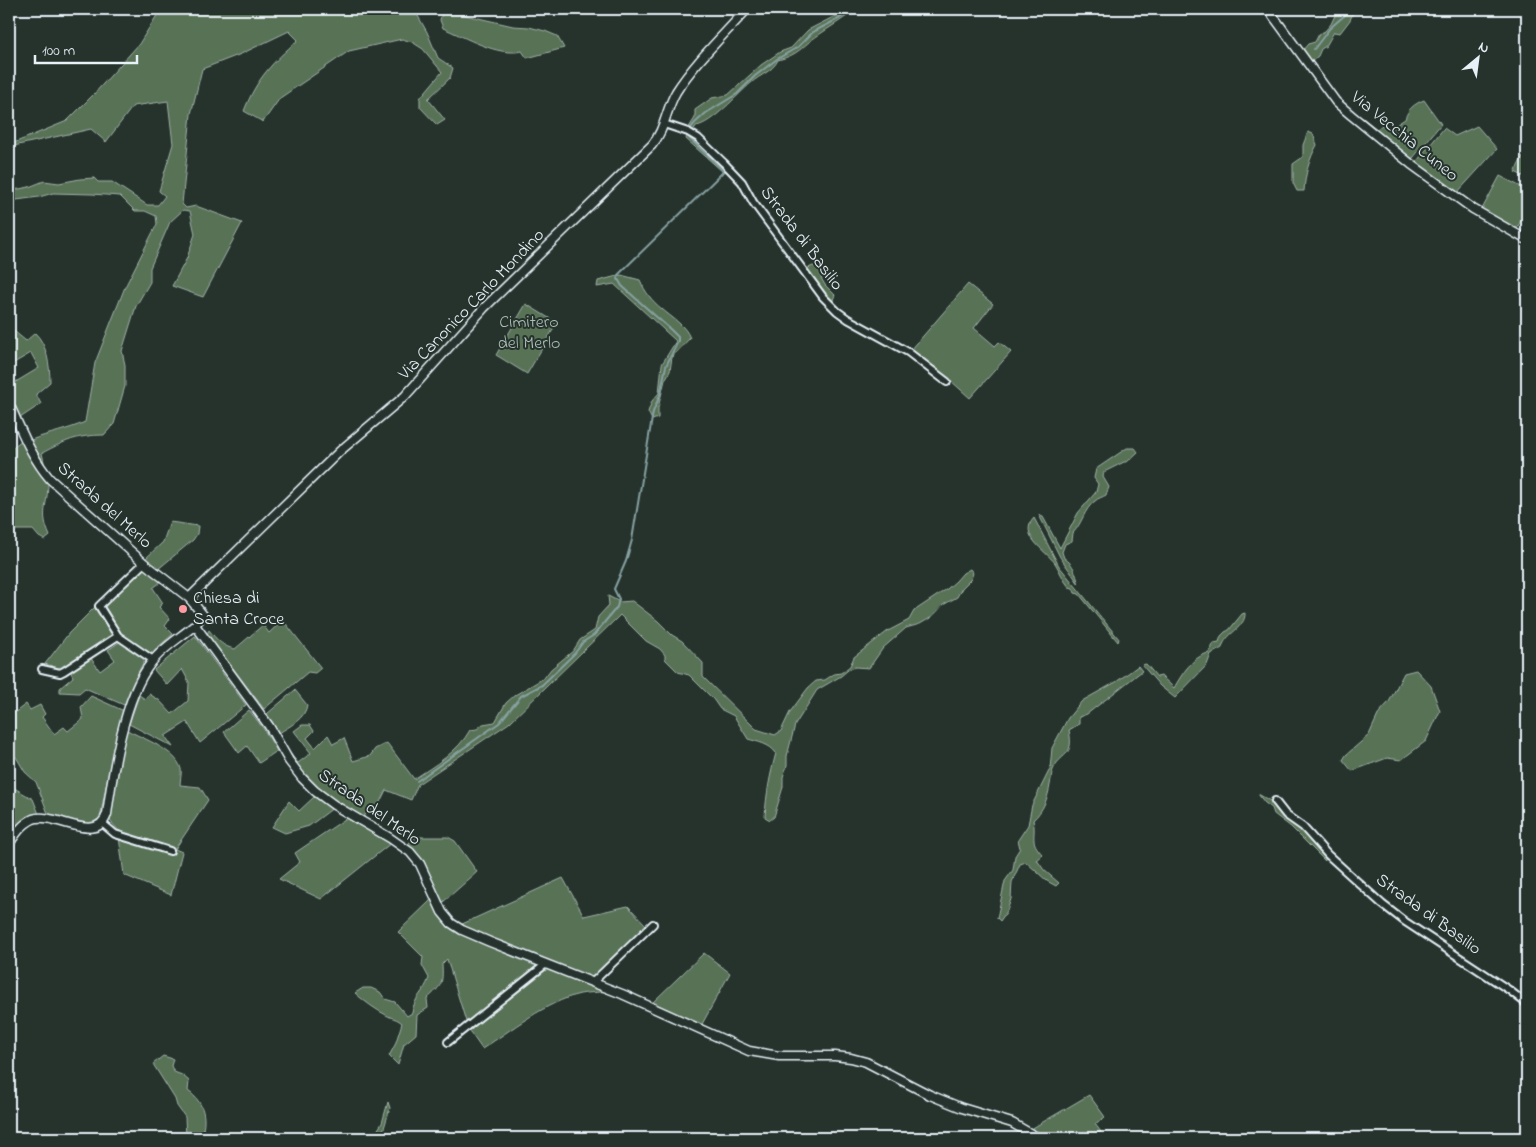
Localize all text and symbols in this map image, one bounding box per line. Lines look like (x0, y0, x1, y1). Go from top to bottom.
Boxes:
scale bar (35, 32, 138, 64)
north arrow (1454, 32, 1504, 82)
text: N (1474, 36, 1493, 59)
text: 100 m (42, 40, 75, 62)
street label: Via Vecchia Cuneo (1344, 85, 1463, 189)
street label: Strada di Basilio (753, 181, 849, 297)
street label: Via Canonico Carlo Mondino (392, 224, 551, 387)
park label: Cimitero del Merlo (498, 310, 560, 357)
street label: Strada del Merlo (51, 456, 157, 556)
place label: Chiesa di Santa Croce (193, 586, 285, 633)
marker: Chiesa di Santa Croce (177, 603, 189, 615)
street label: Strada del Merlo (312, 763, 426, 853)
street label: Strada di Basilio (1370, 868, 1486, 962)

